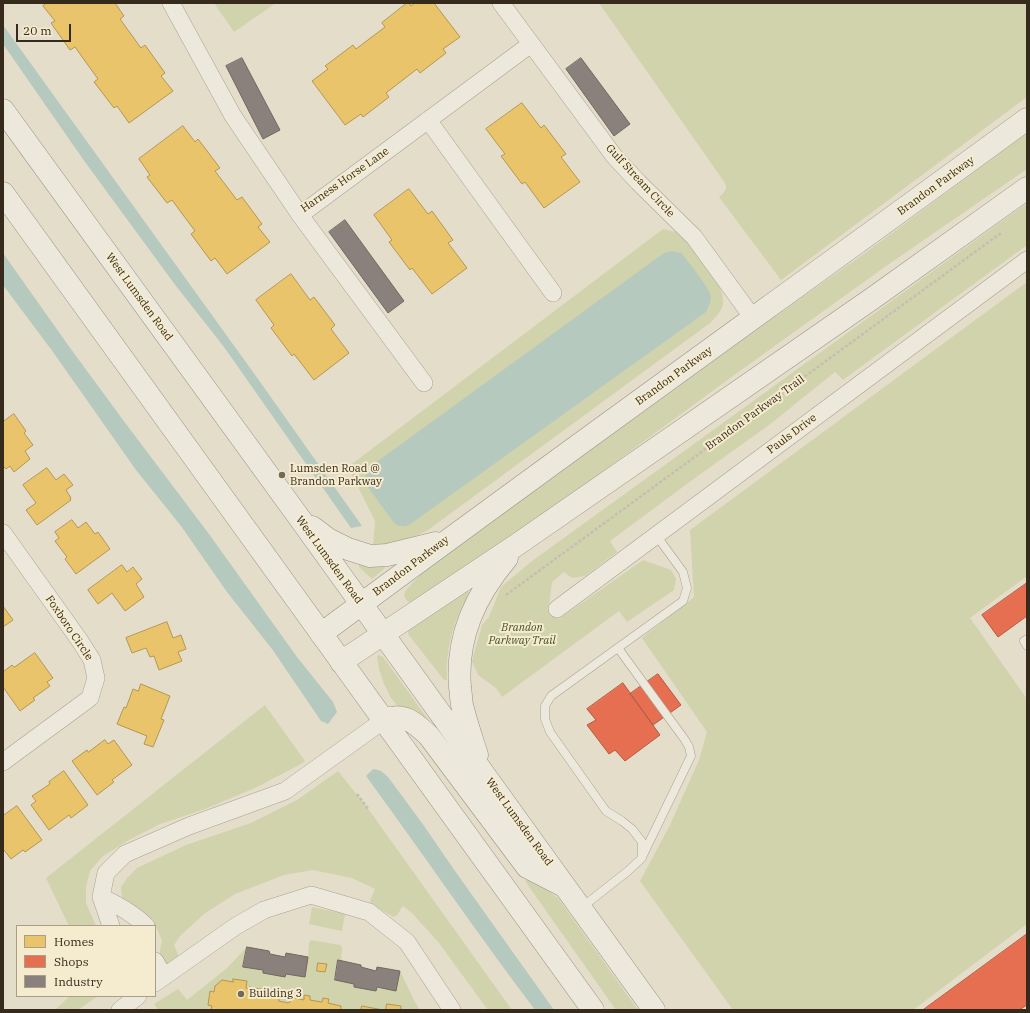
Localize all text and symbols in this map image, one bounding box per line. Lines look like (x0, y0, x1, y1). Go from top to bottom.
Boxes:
scale bar (18, 16, 73, 42)
text: 20 m (23, 23, 52, 38)
street label: Gulf Stream Circle (603, 142, 677, 220)
street label: Harness Horse Lane (298, 145, 392, 215)
street label: Brandon Parkway (895, 154, 977, 218)
street label: West Lumsden Road (103, 251, 175, 343)
street label: Brandon Parkway (633, 344, 715, 408)
street label: Brandon Parkway Trail (703, 373, 807, 453)
street label: Pauls Drive (765, 411, 819, 457)
place label: Lumsden Road @ Brandon Parkway (290, 462, 382, 488)
marker: Lumsden Road @ Brandon Parkway (277, 470, 287, 480)
street label: West Lumsden Road (293, 514, 365, 606)
street label: Brandon Parkway (370, 533, 452, 599)
street label: Foxboro Circle (42, 593, 96, 663)
park label: Brandon Parkway Trail (488, 621, 556, 647)
street label: West Lumsden Road (483, 776, 555, 868)
legend (16, 925, 156, 997)
text: Homes (54, 934, 94, 949)
text: Shops (54, 954, 89, 969)
text: Industry (54, 974, 103, 989)
place label: Building 3 (249, 987, 302, 1001)
marker: Building 3 (236, 989, 246, 999)

